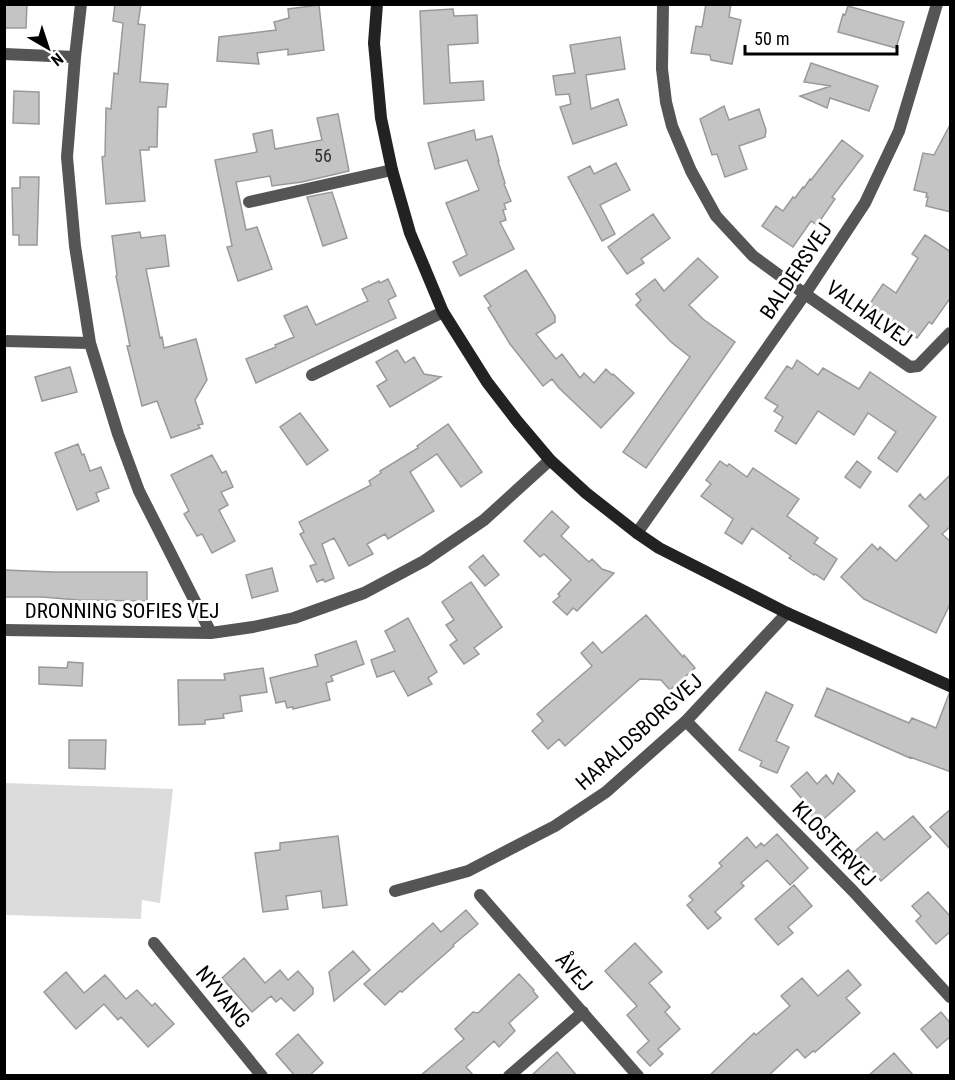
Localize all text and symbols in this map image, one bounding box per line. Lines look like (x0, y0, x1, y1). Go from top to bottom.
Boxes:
north arrow (18, 18, 78, 78)
scale bar (745, 18, 896, 56)
text: 50 m (754, 28, 789, 49)
text: N (47, 49, 67, 70)
house number: 56 (314, 145, 332, 166)
street label: BALDERSVEJ (755, 219, 837, 323)
street label: VALHALVEJ (822, 276, 916, 352)
street label: DRONNING SOFIES VEJ (25, 599, 219, 623)
street label: HARALDSBORGVEJ (571, 669, 707, 795)
street label: KLOSTERVEJ (788, 796, 880, 892)
street label: ÅVEJ (551, 948, 597, 996)
street label: NYVANG (191, 961, 255, 1033)

